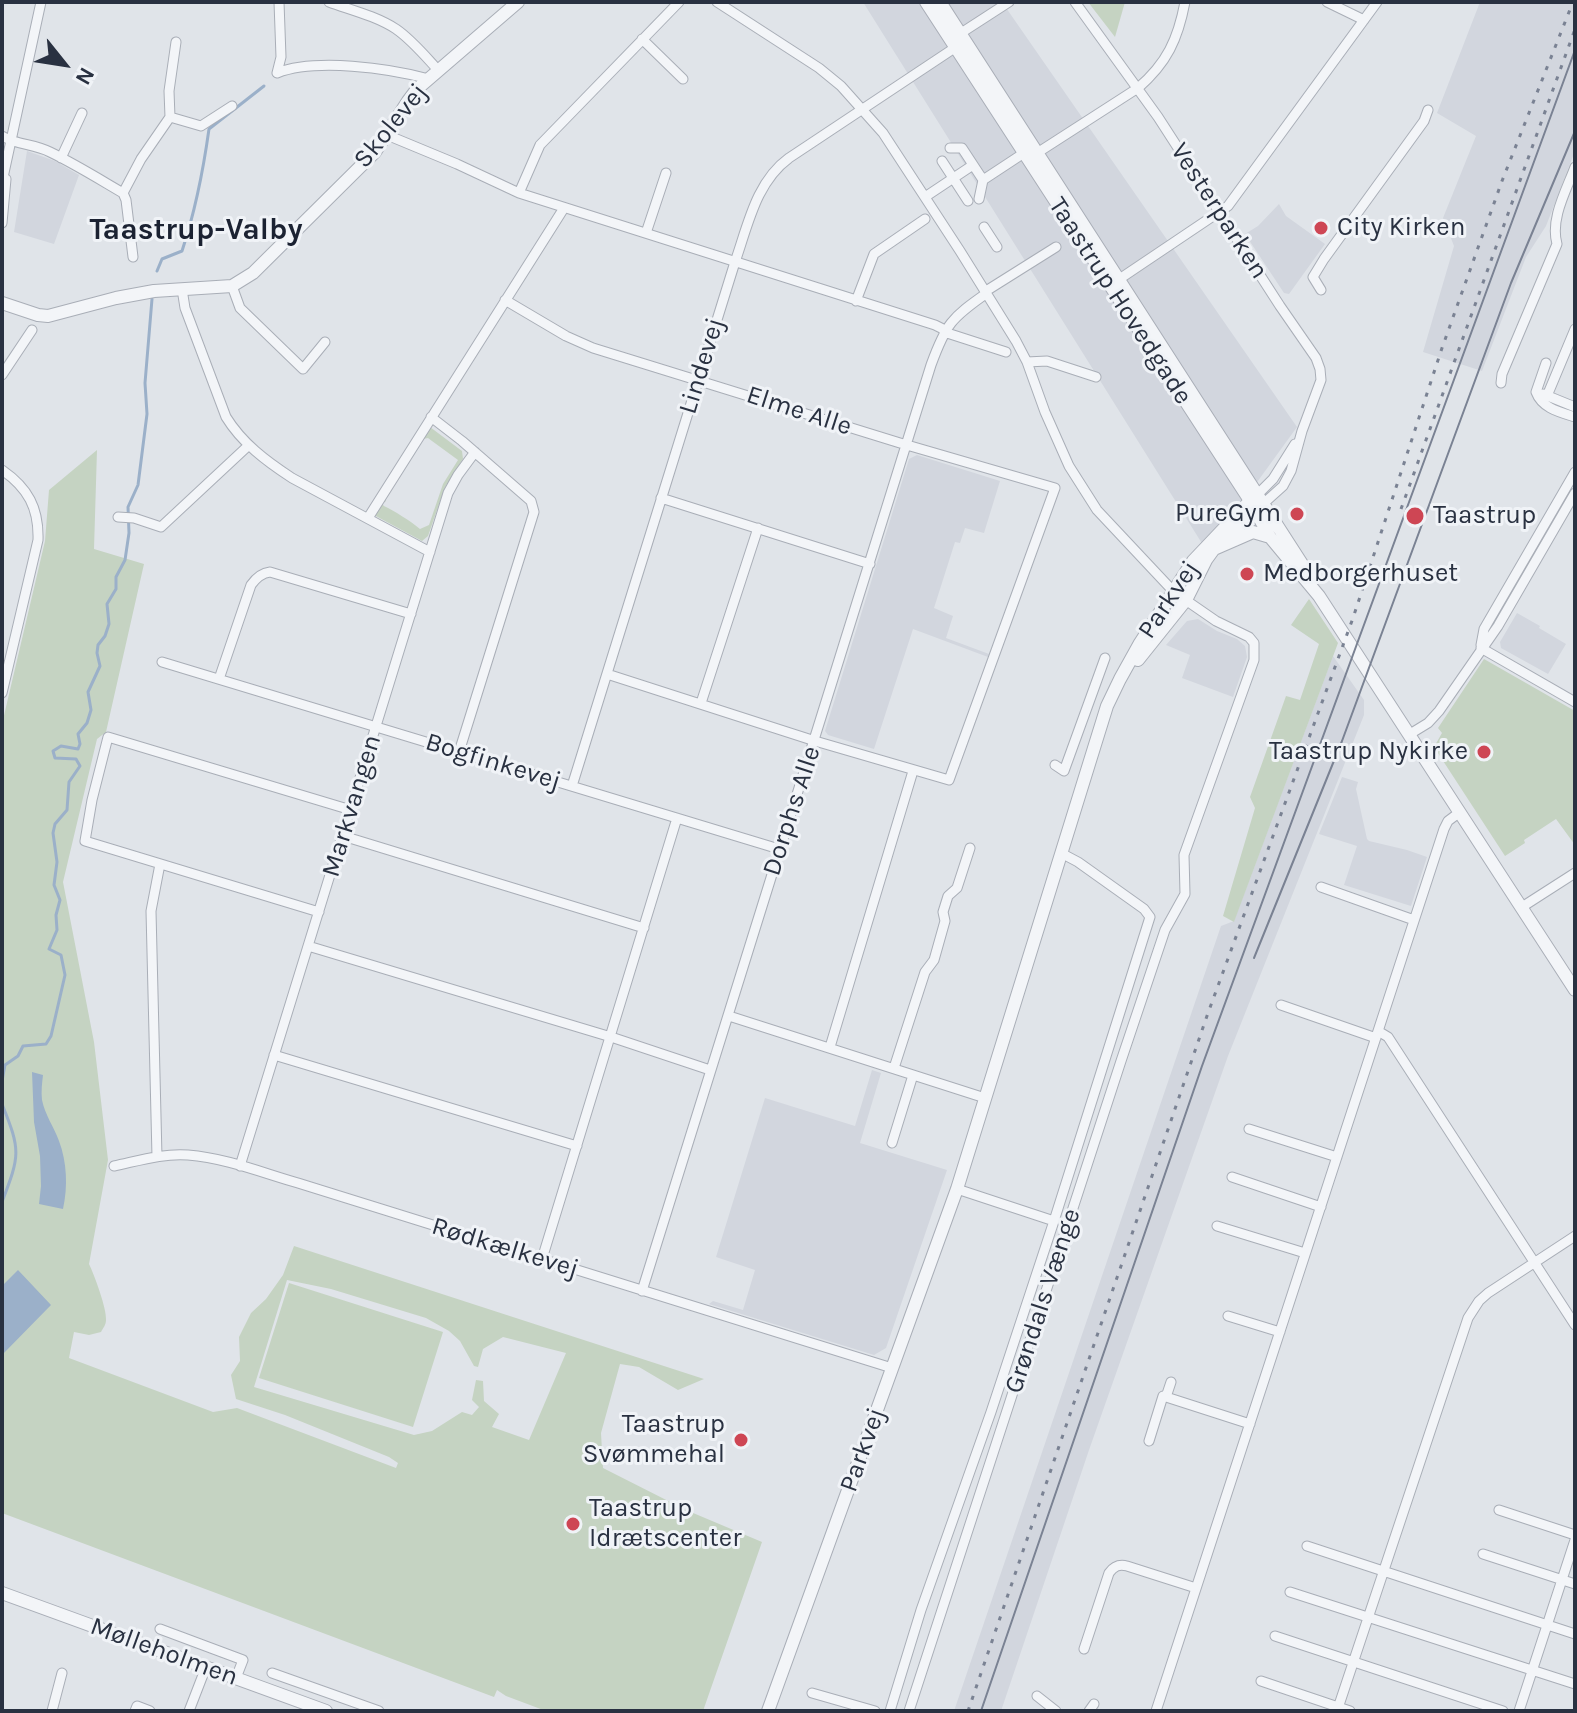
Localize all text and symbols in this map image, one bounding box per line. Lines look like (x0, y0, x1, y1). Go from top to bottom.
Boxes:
north arrow (24, 24, 104, 104)
text: N (70, 63, 100, 89)
street label: Skolevej (347, 77, 435, 175)
street label: Vesterparken (1163, 137, 1275, 285)
street label: Taastrup Hovedgade (1041, 192, 1199, 410)
district label: Taastrup-Valby (89, 212, 303, 248)
place label: City Kirken (1337, 212, 1465, 244)
marker: City Kirken (1312, 219, 1330, 237)
street label: Lindevej (673, 314, 731, 418)
street label: Elme Alle (743, 379, 855, 443)
place label: PureGym (1175, 498, 1281, 530)
place label: Taastrup (1433, 500, 1536, 532)
marker: PureGym (1288, 505, 1306, 523)
marker: Taastrup (1404, 505, 1426, 527)
street label: Parkvej (1132, 555, 1206, 645)
place label: Medborgerhuset (1263, 558, 1458, 590)
marker: Medborgerhuset (1238, 565, 1256, 583)
street label: Bogfinkevej (422, 727, 564, 797)
street label: Markvangen (316, 731, 388, 881)
place label: Taastrup Nykirke (1269, 736, 1468, 768)
street label: Dorphs Alle (756, 742, 828, 880)
marker: Taastrup Nykirke (1475, 743, 1493, 761)
street label: Grøndals Vænge (998, 1205, 1088, 1397)
street label: Rødkælkevej (428, 1211, 582, 1285)
street label: Parkvej (833, 1404, 893, 1496)
place label: Taastrup Svømmehal (583, 1409, 725, 1470)
marker: Taastrup Svømmehal (732, 1431, 750, 1449)
place label: Taastrup Idrætscenter (589, 1493, 742, 1554)
marker: Taastrup Idrætscenter (564, 1515, 582, 1533)
street label: Mølleholmen (86, 1611, 242, 1693)

